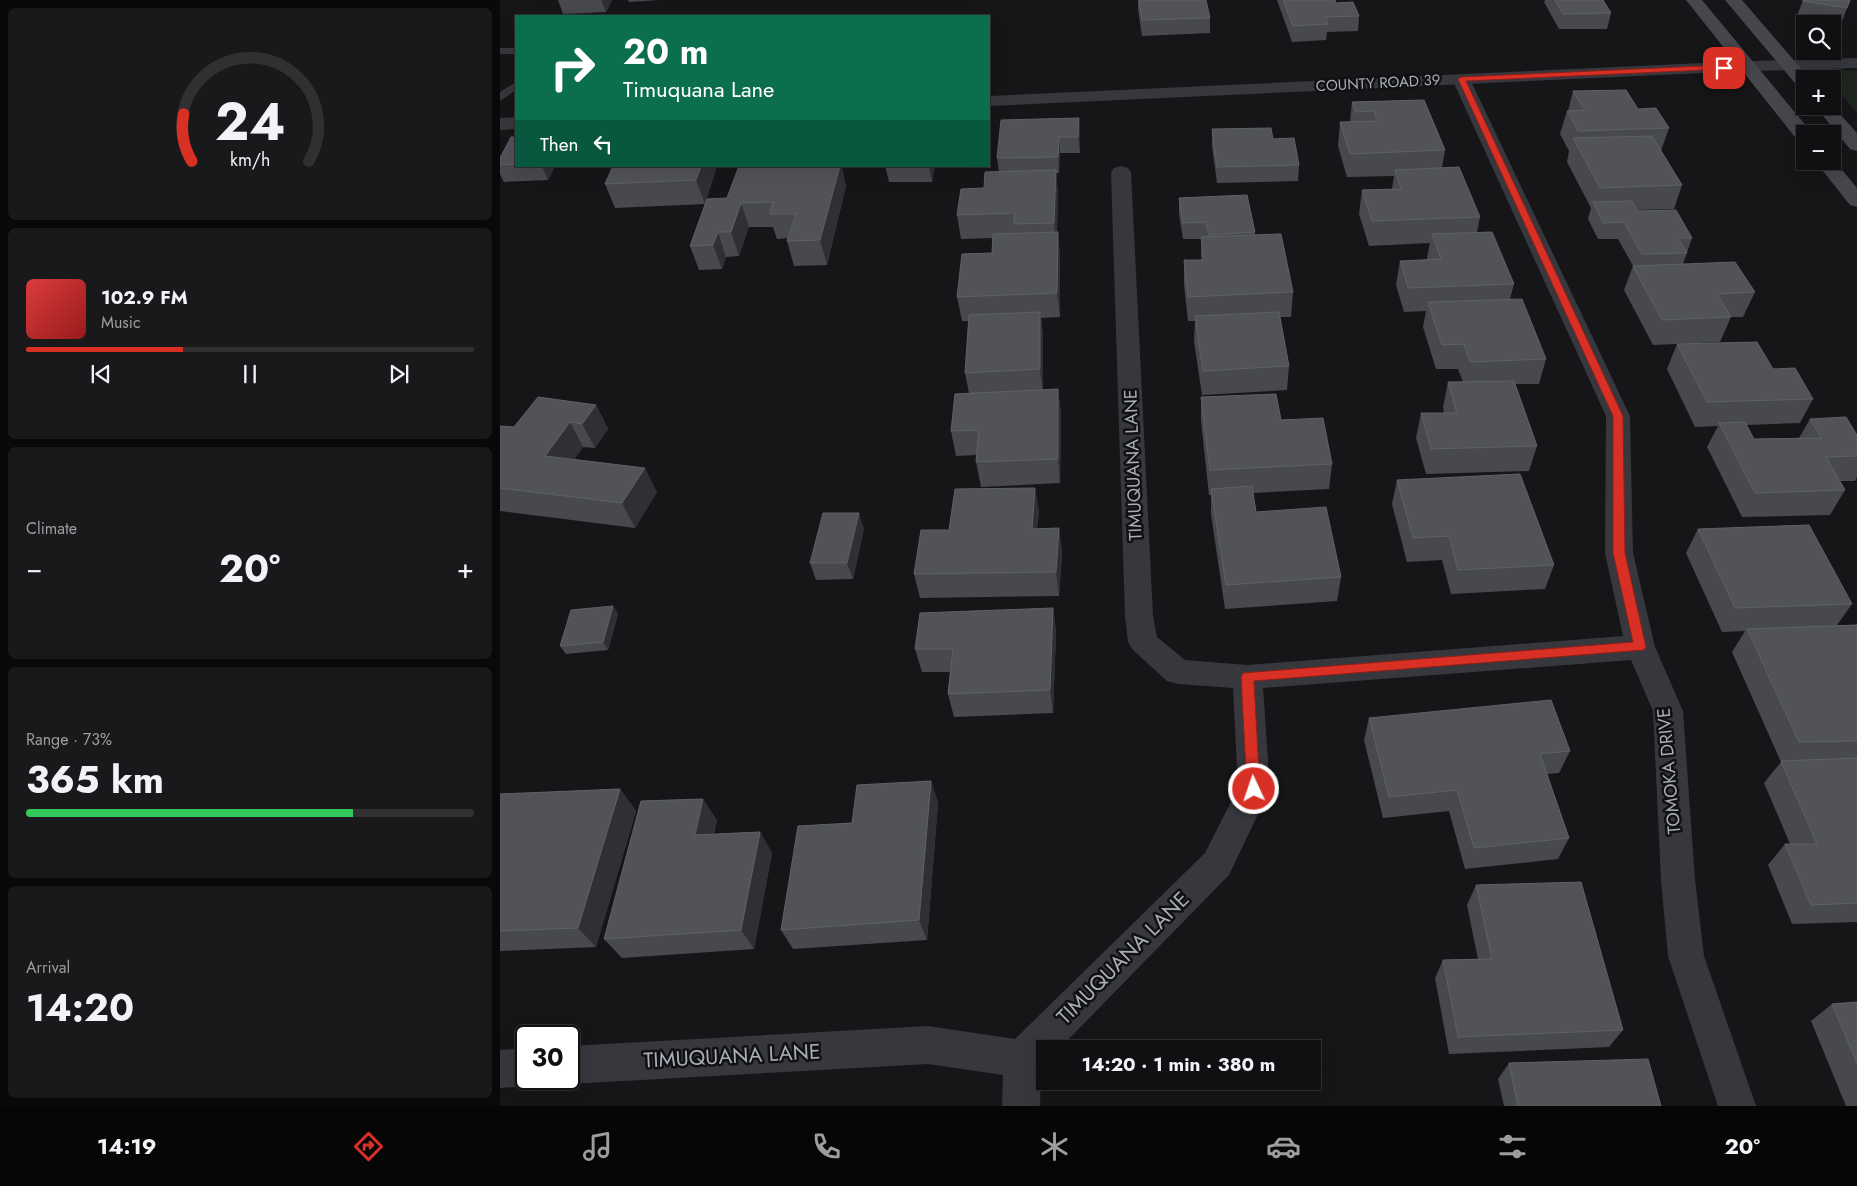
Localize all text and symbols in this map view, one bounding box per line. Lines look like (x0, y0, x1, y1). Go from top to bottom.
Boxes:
map controls (1796, 15, 1841, 170)
button: search (1796, 15, 1841, 60)
text: 20 m (623, 27, 708, 77)
icon: right (540, 35, 605, 100)
pin (1703, 47, 1745, 89)
icon: arrive (1710, 54, 1738, 82)
street label: COUNTY ROAD 39 (1315, 69, 1441, 97)
button: + (1796, 70, 1841, 115)
text: Timuquana Lane (623, 73, 774, 105)
text: 24 (215, 84, 285, 160)
button: − (1796, 125, 1841, 170)
icon: left (589, 130, 617, 158)
text: Then (540, 131, 579, 158)
text: km/h (230, 147, 270, 173)
text: 102.9 FM (101, 284, 188, 311)
text: Music (101, 311, 141, 334)
icon: previous (87, 360, 115, 388)
icon: pause (236, 360, 264, 388)
icon: next (385, 360, 413, 388)
street label: TIMUQUANA LANE (1117, 389, 1149, 541)
text: Climate (26, 517, 77, 540)
text: 20° (219, 541, 280, 596)
text: − (26, 548, 43, 589)
text: + (457, 548, 474, 589)
street label: TOMOKA DRIVE (1651, 707, 1687, 835)
text: Range · 73% (26, 728, 112, 751)
text: 365 km (26, 752, 164, 807)
position arrow (1227, 762, 1279, 814)
street label: TIMUQUANA LANE (1050, 885, 1196, 1031)
text: Arrival (26, 956, 70, 979)
text: 14:20 (26, 980, 134, 1035)
speed limit sign: 30 (515, 1025, 580, 1090)
street label: TIMUQUANA LANE (643, 1036, 821, 1076)
text: 14:20 · 1 min · 380 m (1082, 1051, 1275, 1078)
icon: directions (351, 1129, 386, 1164)
icon: music (580, 1129, 615, 1164)
icon: phone (809, 1129, 844, 1164)
icon: climate (1037, 1129, 1072, 1164)
icon: car (1266, 1129, 1301, 1164)
icon: filters (1495, 1129, 1530, 1164)
text: 14:19 (97, 1130, 157, 1162)
text: 20° (1724, 1130, 1760, 1162)

